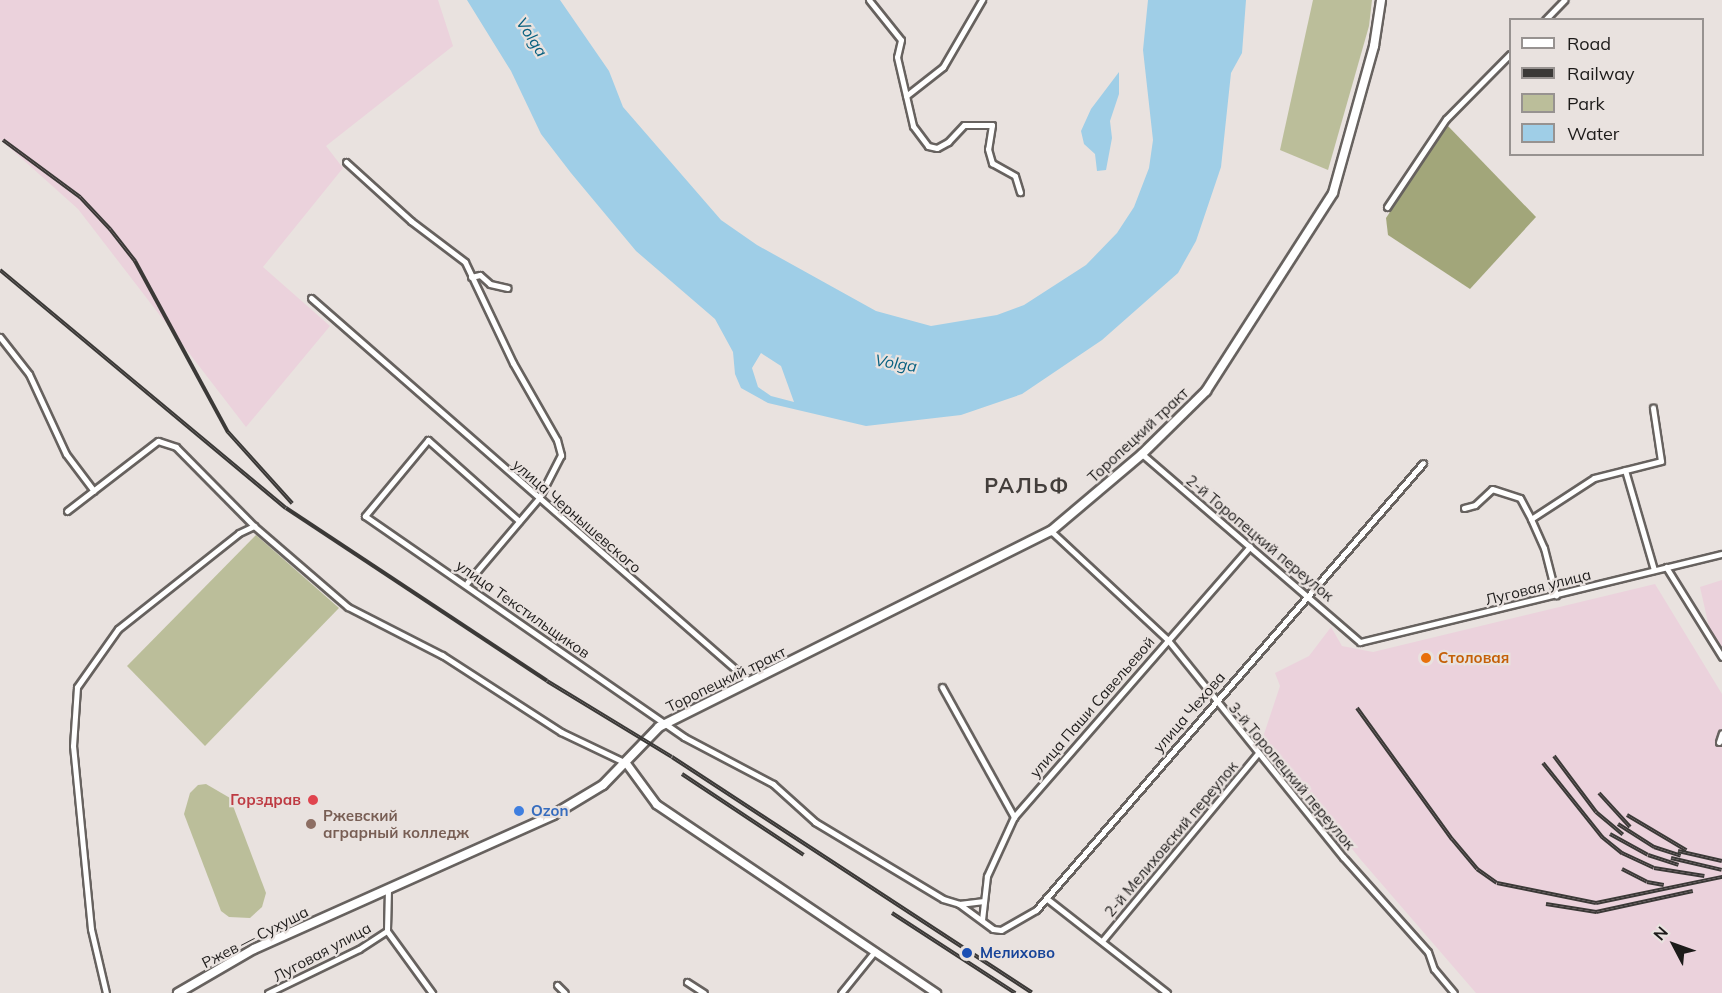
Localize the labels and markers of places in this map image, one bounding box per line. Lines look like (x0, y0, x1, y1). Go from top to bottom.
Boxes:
place label: Столовая (1438, 649, 1509, 667)
marker: Столовая (1419, 651, 1433, 665)
place label: Горздрав (230, 791, 301, 809)
marker: Горздрав (306, 793, 320, 807)
place label: Ozon (531, 802, 568, 820)
marker: Ozon (512, 804, 526, 818)
place label: Ржевский аграрный колледж (323, 806, 469, 841)
marker: Ржевский аграрный колледж (304, 817, 318, 831)
marker: Мелихово (958, 944, 976, 962)
place label: Мелихово (980, 944, 1055, 962)

